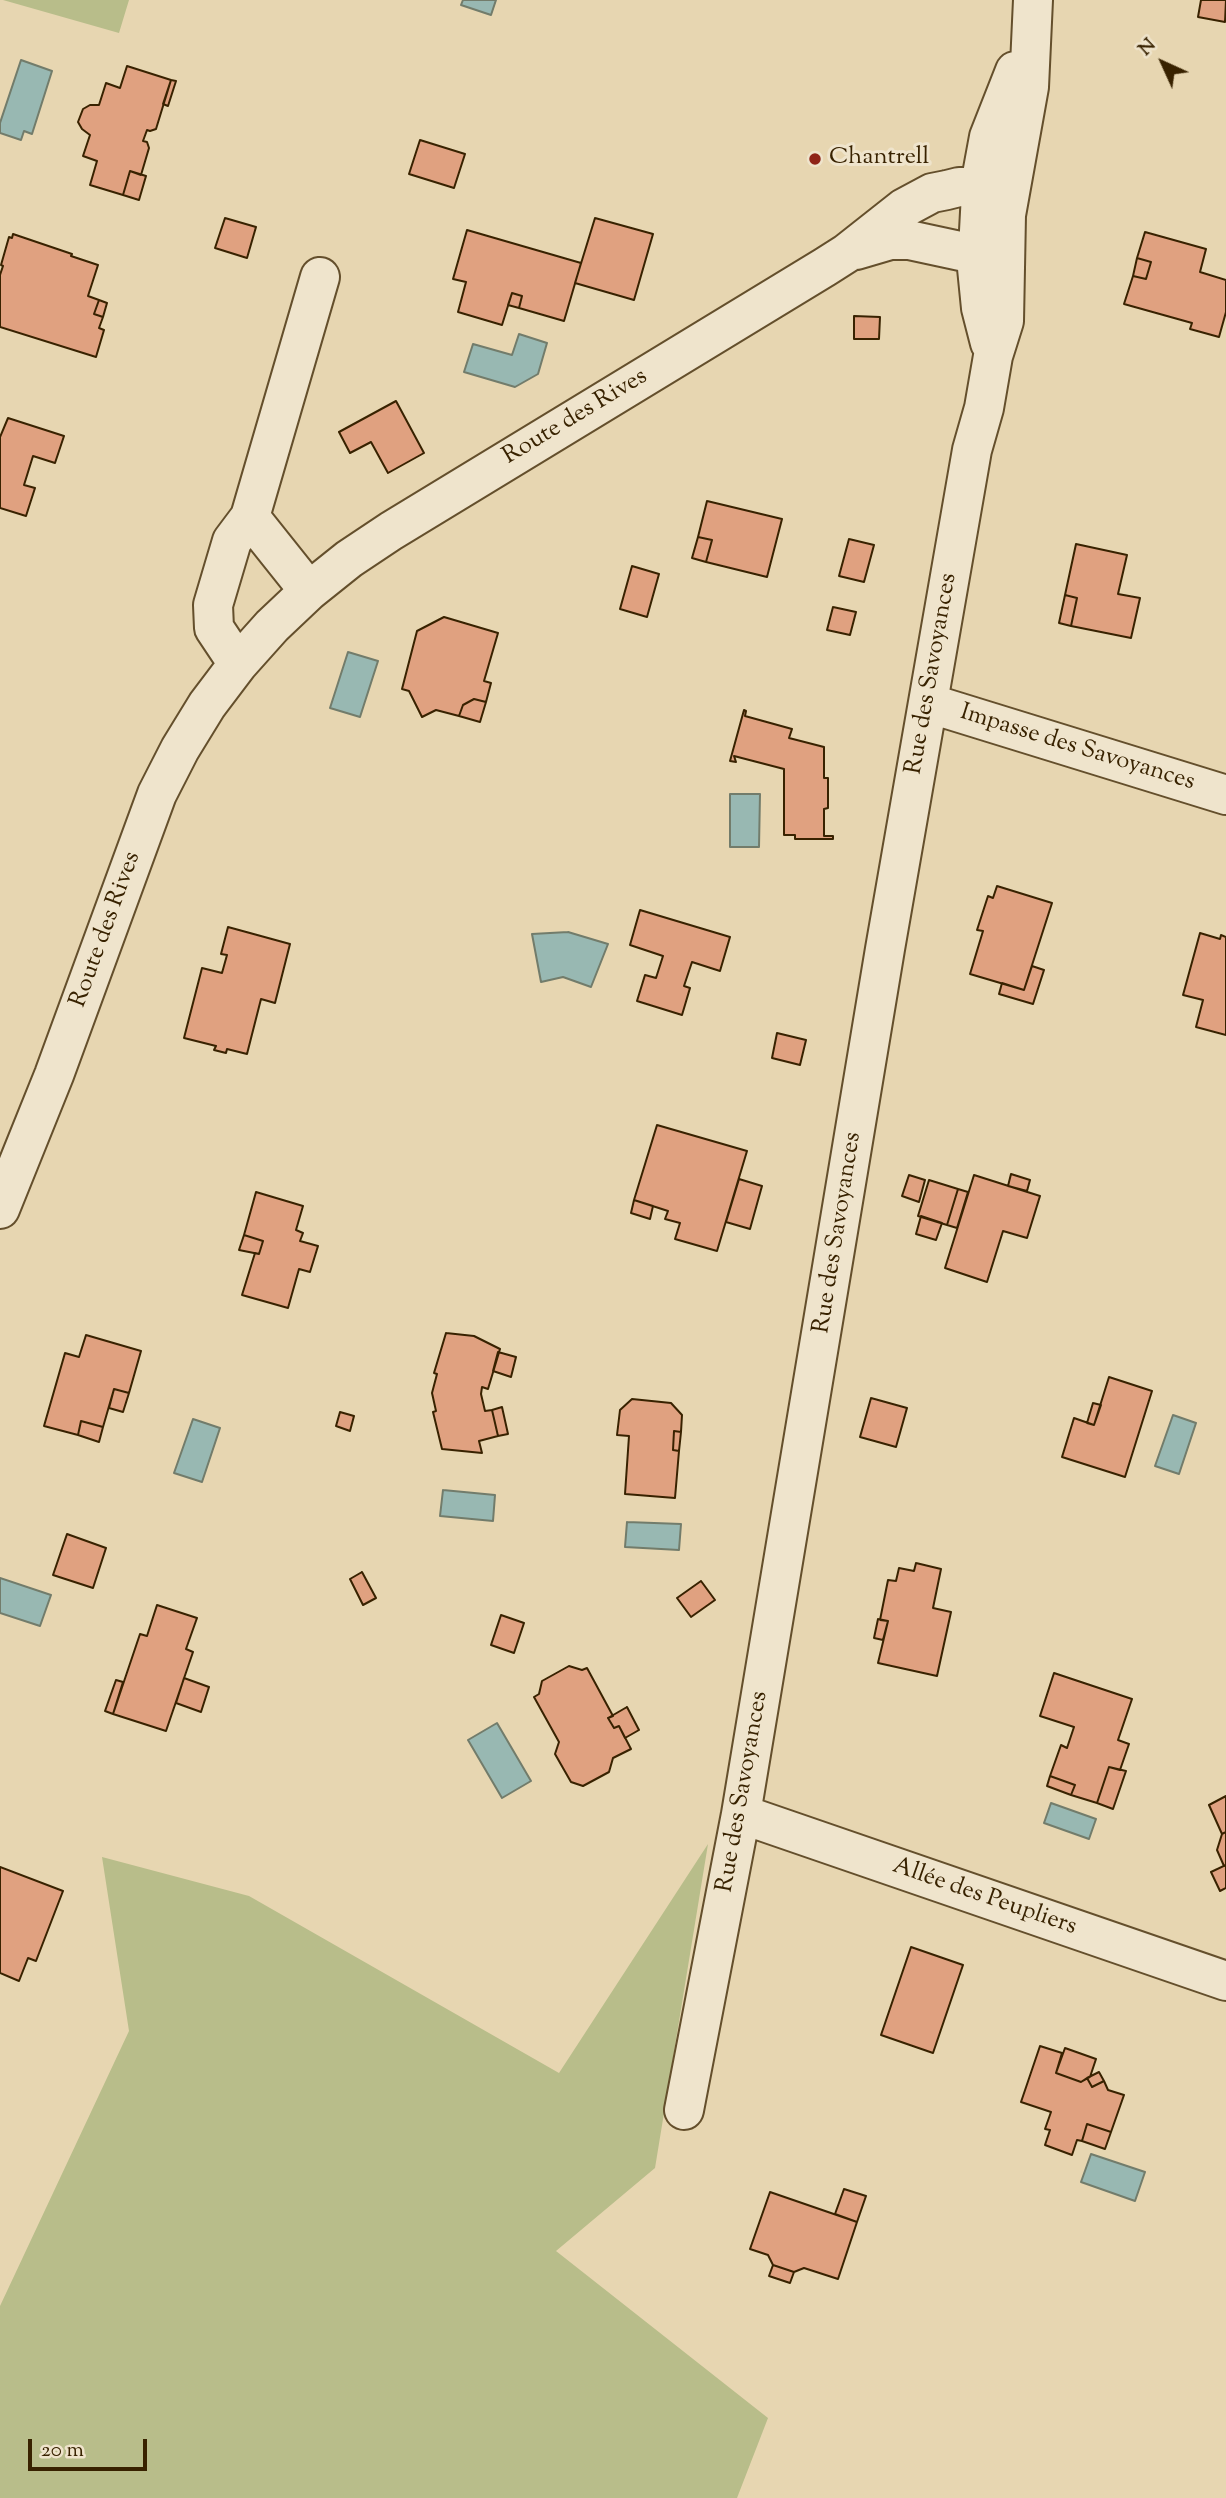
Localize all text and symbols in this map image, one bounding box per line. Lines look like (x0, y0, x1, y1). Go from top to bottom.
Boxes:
north arrow (1128, 28, 1198, 98)
text: N (1133, 33, 1163, 63)
place label: Chantrell (829, 145, 929, 173)
marker: Chantrell (807, 151, 823, 167)
street label: Route des Rives (499, 364, 653, 472)
street label: Rue des Savoyances (901, 571, 965, 777)
street label: Impasse des Savoyances (956, 700, 1198, 798)
street label: Route des Rives (66, 848, 148, 1012)
street label: Rue des Savoyances (809, 1130, 869, 1336)
street label: Rue des Savoyances (712, 1689, 776, 1895)
street label: Allée des Peupliers (888, 1853, 1080, 1943)
scale bar (32, 2424, 150, 2468)
text: 20 m (41, 2436, 84, 2466)

